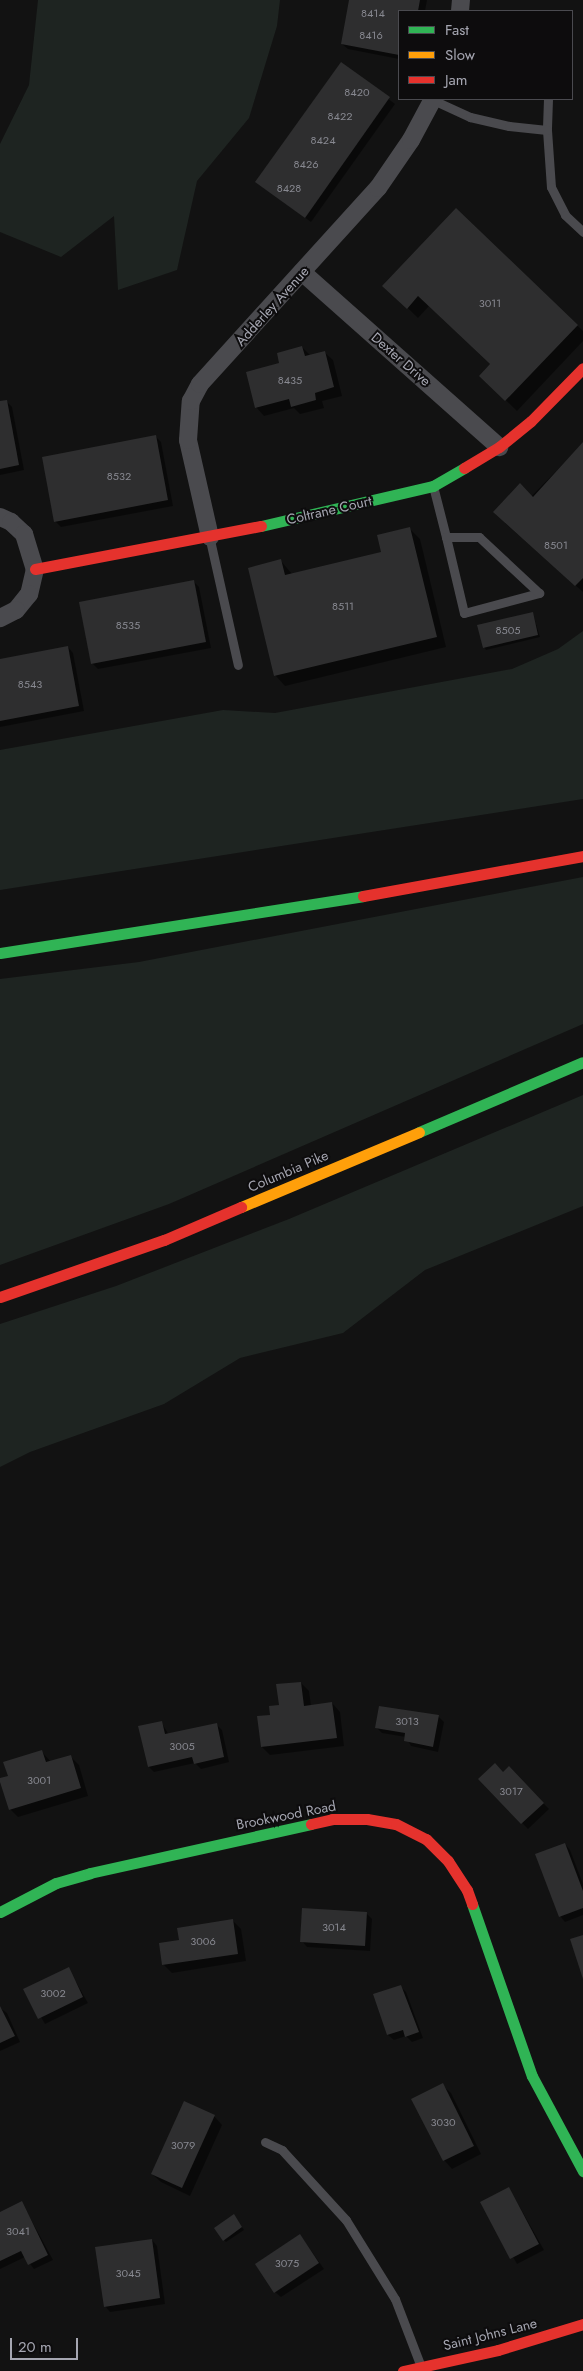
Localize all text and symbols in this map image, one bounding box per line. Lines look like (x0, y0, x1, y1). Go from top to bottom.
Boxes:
house number: 8414 (361, 6, 385, 20)
legend (398, 10, 573, 100)
text: Fast (445, 19, 469, 41)
house number: 8416 (359, 28, 383, 42)
text: Slow (445, 44, 475, 66)
text: Jam (445, 69, 468, 91)
house number: 8420 (344, 85, 370, 99)
house number: 8422 (328, 109, 352, 123)
house number: 8424 (310, 133, 336, 147)
house number: 8426 (293, 157, 319, 171)
house number: 8428 (277, 181, 301, 195)
street label: Adderley Avenue (232, 263, 312, 349)
house number: 3011 (479, 296, 501, 310)
street label: Dexter Drive (368, 329, 434, 389)
house number: 8435 (278, 373, 302, 387)
house number: 8532 (107, 469, 131, 483)
street label: Coltrane Court (285, 492, 373, 528)
house number: 8501 (544, 538, 568, 552)
house number: 8511 (332, 599, 354, 613)
house number: 8535 (116, 618, 140, 632)
house number: 8505 (495, 623, 521, 637)
house number: 8543 (18, 677, 42, 691)
street label: Columbia Pike (245, 1147, 331, 1195)
house number: 3013 (395, 1714, 419, 1728)
house number: 3005 (169, 1739, 195, 1753)
house number: 3001 (27, 1773, 51, 1787)
house number: 3017 (499, 1784, 523, 1798)
street label: Brookwood Road (235, 1797, 337, 1833)
house number: 3014 (322, 1920, 346, 1934)
house number: 3006 (190, 1934, 216, 1948)
house number: 3002 (40, 1986, 66, 2000)
house number: 3030 (430, 2115, 456, 2129)
house number: 3079 (171, 2138, 195, 2152)
house number: 3041 (6, 2224, 30, 2238)
house number: 3075 (275, 2256, 299, 2270)
house number: 3045 (115, 2266, 141, 2280)
street label: Saint Johns Lane (441, 2314, 539, 2354)
scale bar (12, 2328, 80, 2360)
text: 20 m (18, 2336, 52, 2358)

